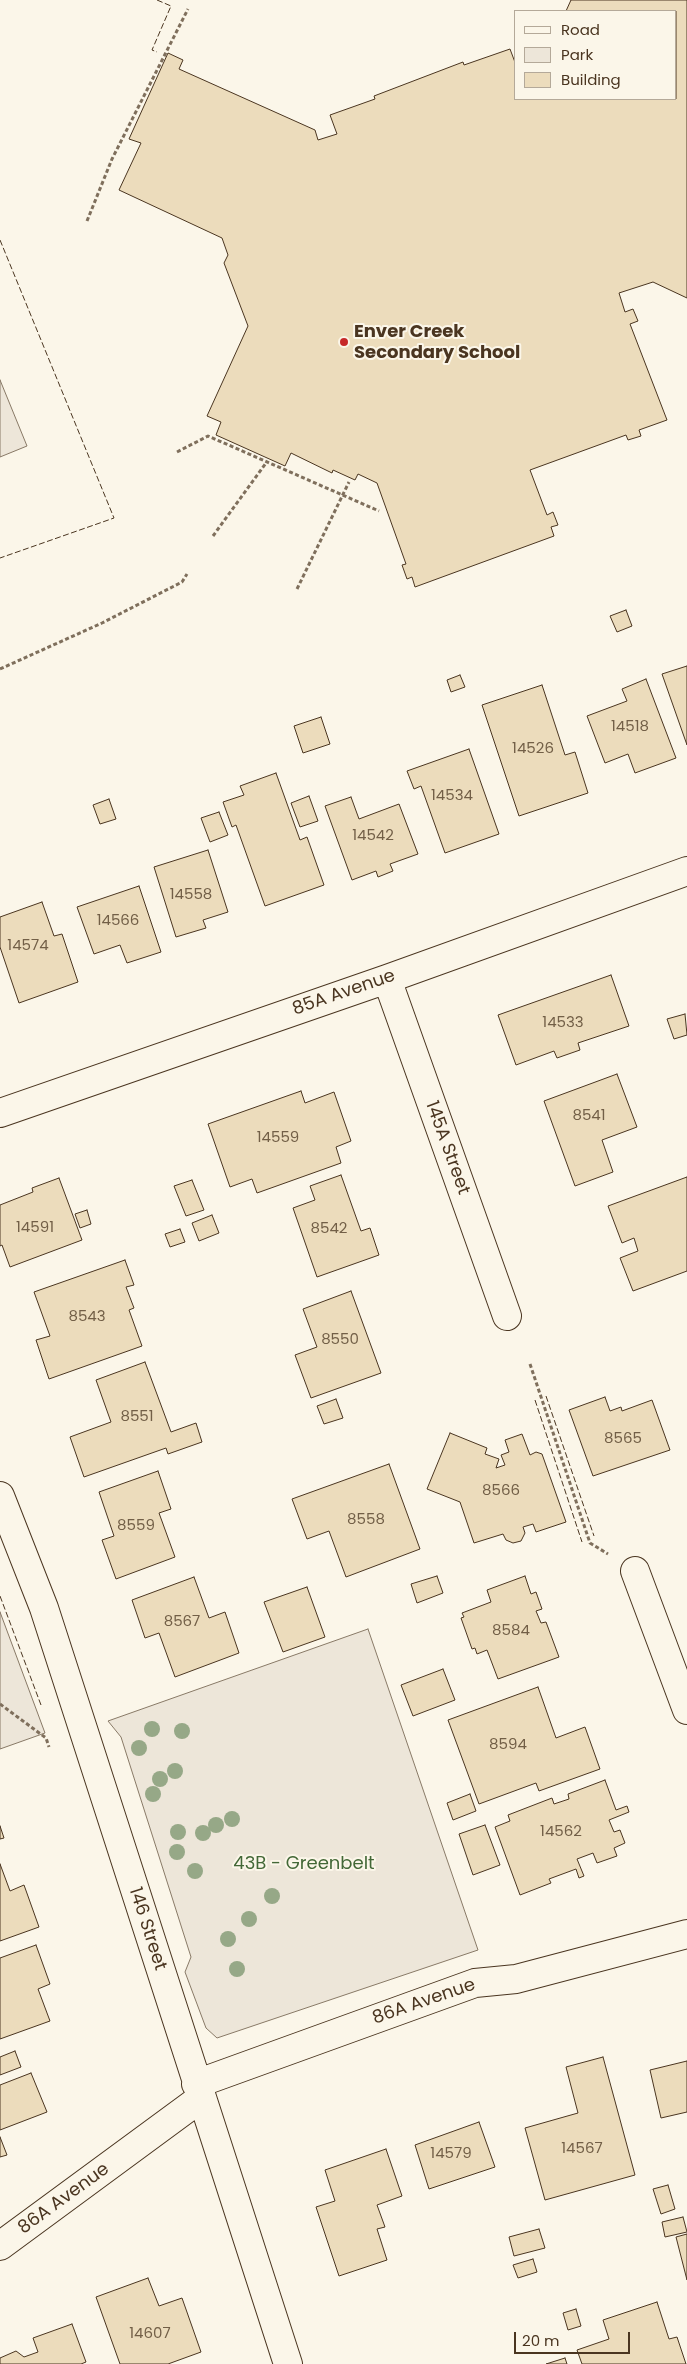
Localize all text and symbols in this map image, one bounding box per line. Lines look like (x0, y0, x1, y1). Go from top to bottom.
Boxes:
legend (514, 10, 677, 100)
text: Road (561, 19, 600, 40)
text: Park (561, 44, 593, 65)
text: Building (561, 69, 621, 90)
place label: Enver Creek Secondary School (354, 321, 520, 364)
marker: Enver Creek Secondary School (338, 336, 350, 348)
house number: 14518 (611, 718, 649, 736)
house number: 14526 (512, 740, 554, 758)
house number: 14534 (431, 787, 473, 805)
house number: 14542 (352, 827, 394, 845)
house number: 14558 (170, 886, 212, 904)
house number: 14566 (97, 912, 139, 930)
house number: 14574 (7, 937, 49, 955)
street label: 85A Avenue (290, 965, 398, 1021)
house number: 14533 (542, 1014, 584, 1032)
street label: 145A Street (420, 1098, 474, 1198)
house number: 8541 (572, 1107, 606, 1125)
house number: 14559 (257, 1129, 299, 1147)
house number: 14591 (16, 1219, 54, 1237)
house number: 8542 (311, 1220, 347, 1238)
house number: 8543 (68, 1308, 106, 1326)
house number: 8550 (321, 1331, 359, 1349)
house number: 8551 (120, 1408, 154, 1426)
house number: 8565 (604, 1430, 642, 1448)
house number: 8566 (482, 1482, 520, 1500)
house number: 8558 (347, 1511, 385, 1529)
house number: 8559 (117, 1517, 155, 1535)
house number: 8567 (164, 1613, 200, 1631)
house number: 8584 (492, 1622, 530, 1640)
house number: 8594 (489, 1736, 527, 1754)
house number: 14562 (540, 1823, 582, 1841)
park label: 43B - Greenbelt (233, 1853, 375, 1875)
street label: 146 Street (123, 1885, 171, 1973)
street label: 86A Avenue (370, 1974, 478, 2030)
house number: 14567 (561, 2140, 603, 2158)
house number: 14579 (430, 2145, 472, 2163)
street label: 86A Avenue (14, 2159, 114, 2239)
scale bar (517, 2322, 633, 2354)
house number: 14607 (129, 2325, 171, 2343)
text: 20 m (522, 2330, 560, 2351)

